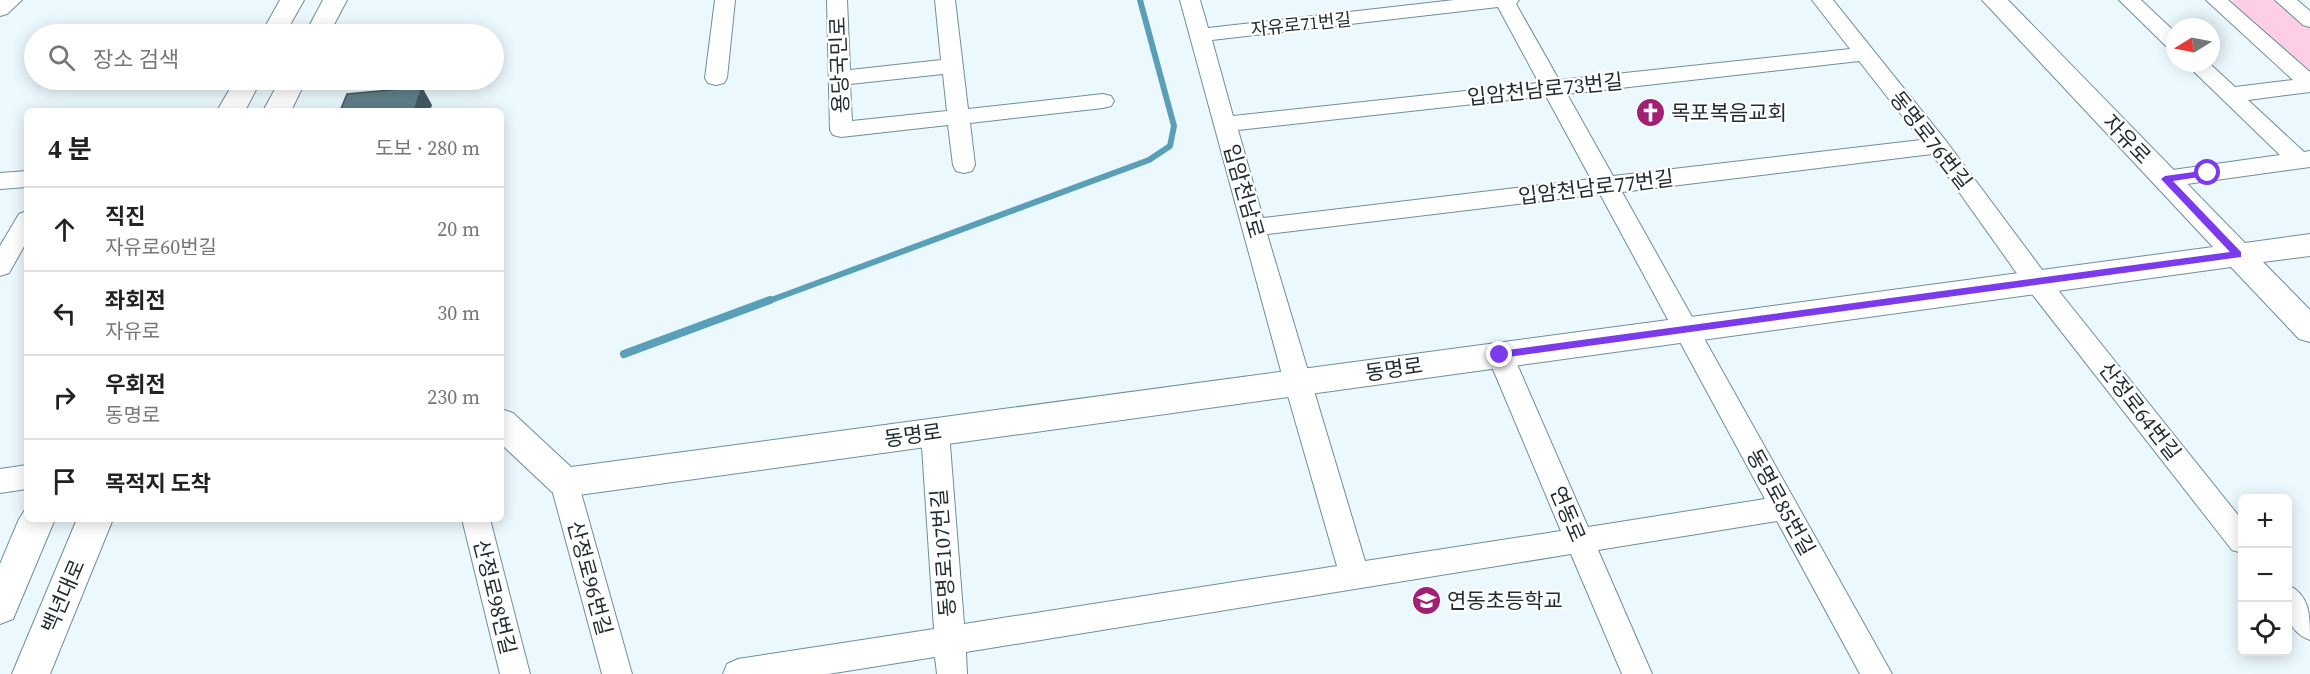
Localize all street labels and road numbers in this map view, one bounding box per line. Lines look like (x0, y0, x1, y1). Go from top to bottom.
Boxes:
street label: 자유로71번길 (1250, 6, 1352, 42)
street label: 용당국민로 (823, 16, 855, 114)
street label: 입암천남로73번길 (1466, 66, 1624, 112)
street label: 동명로76번길 (1883, 85, 1979, 195)
street label: 자유로 (2096, 108, 2158, 170)
street label: 입암천남로 (1217, 141, 1271, 241)
street label: 입암천남로77번길 (1517, 163, 1675, 211)
street label: 동명로 (1363, 351, 1425, 387)
street label: 산정로64번길 (2092, 356, 2188, 466)
street label: 동명로 (882, 417, 944, 453)
street label: 동명로85번길 (1740, 444, 1822, 560)
street label: 연동로 (1543, 482, 1593, 546)
street label: 동명로107번길 (924, 488, 962, 618)
street label: 산정로96번길 (561, 517, 619, 639)
street label: 산정로98번길 (467, 536, 523, 658)
street label: 백년대로 (35, 555, 91, 637)

